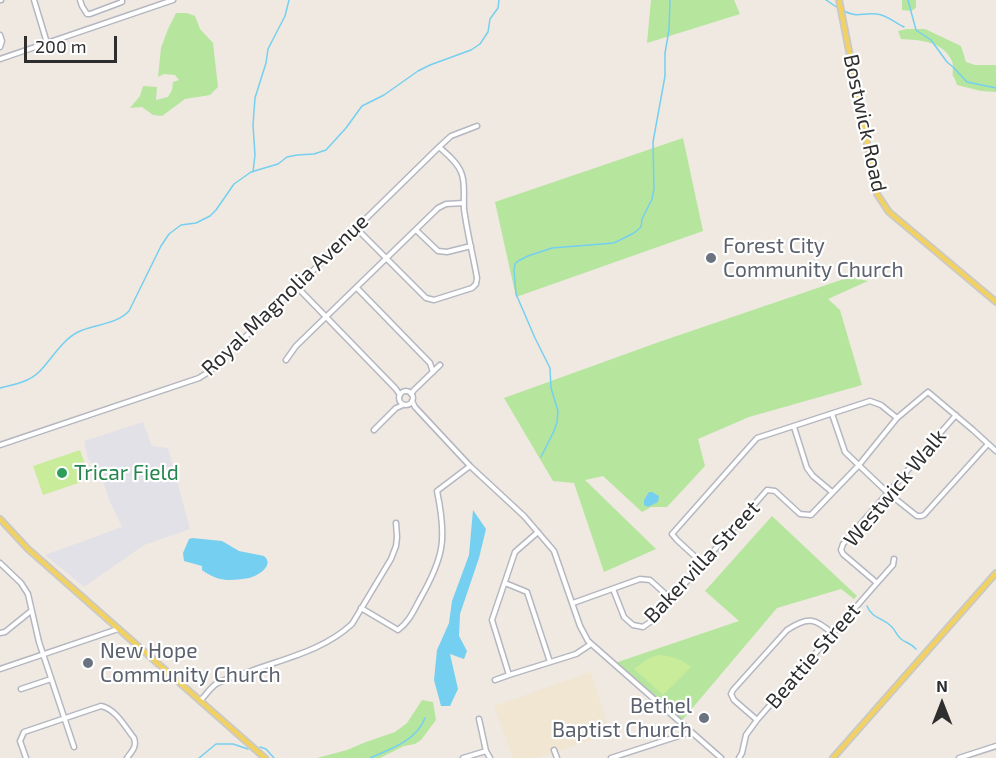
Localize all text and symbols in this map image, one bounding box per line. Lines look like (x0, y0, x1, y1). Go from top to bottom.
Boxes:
scale bar (27, 24, 120, 62)
text: 200 m (35, 35, 87, 57)
street label: Bostwick Road (838, 52, 892, 194)
street label: Royal Magnolia Avenue (196, 209, 374, 381)
place label: Forest City Community Church (723, 233, 904, 283)
marker: Forest City Community Church (704, 251, 718, 265)
street label: Westwick Walk (839, 424, 951, 552)
place label: Tricar Field (74, 460, 179, 486)
marker: Tricar Field (55, 466, 69, 480)
street label: Bakervilla Street (639, 496, 765, 628)
street label: Beattie Street (760, 598, 866, 714)
place label: New Hope Community Church (100, 638, 281, 688)
marker: New Hope Community Church (81, 656, 95, 670)
north arrow (912, 674, 972, 734)
text: N (936, 676, 948, 695)
place label: Bethel Baptist Church (552, 693, 692, 743)
marker: Bethel Baptist Church (697, 711, 711, 725)

